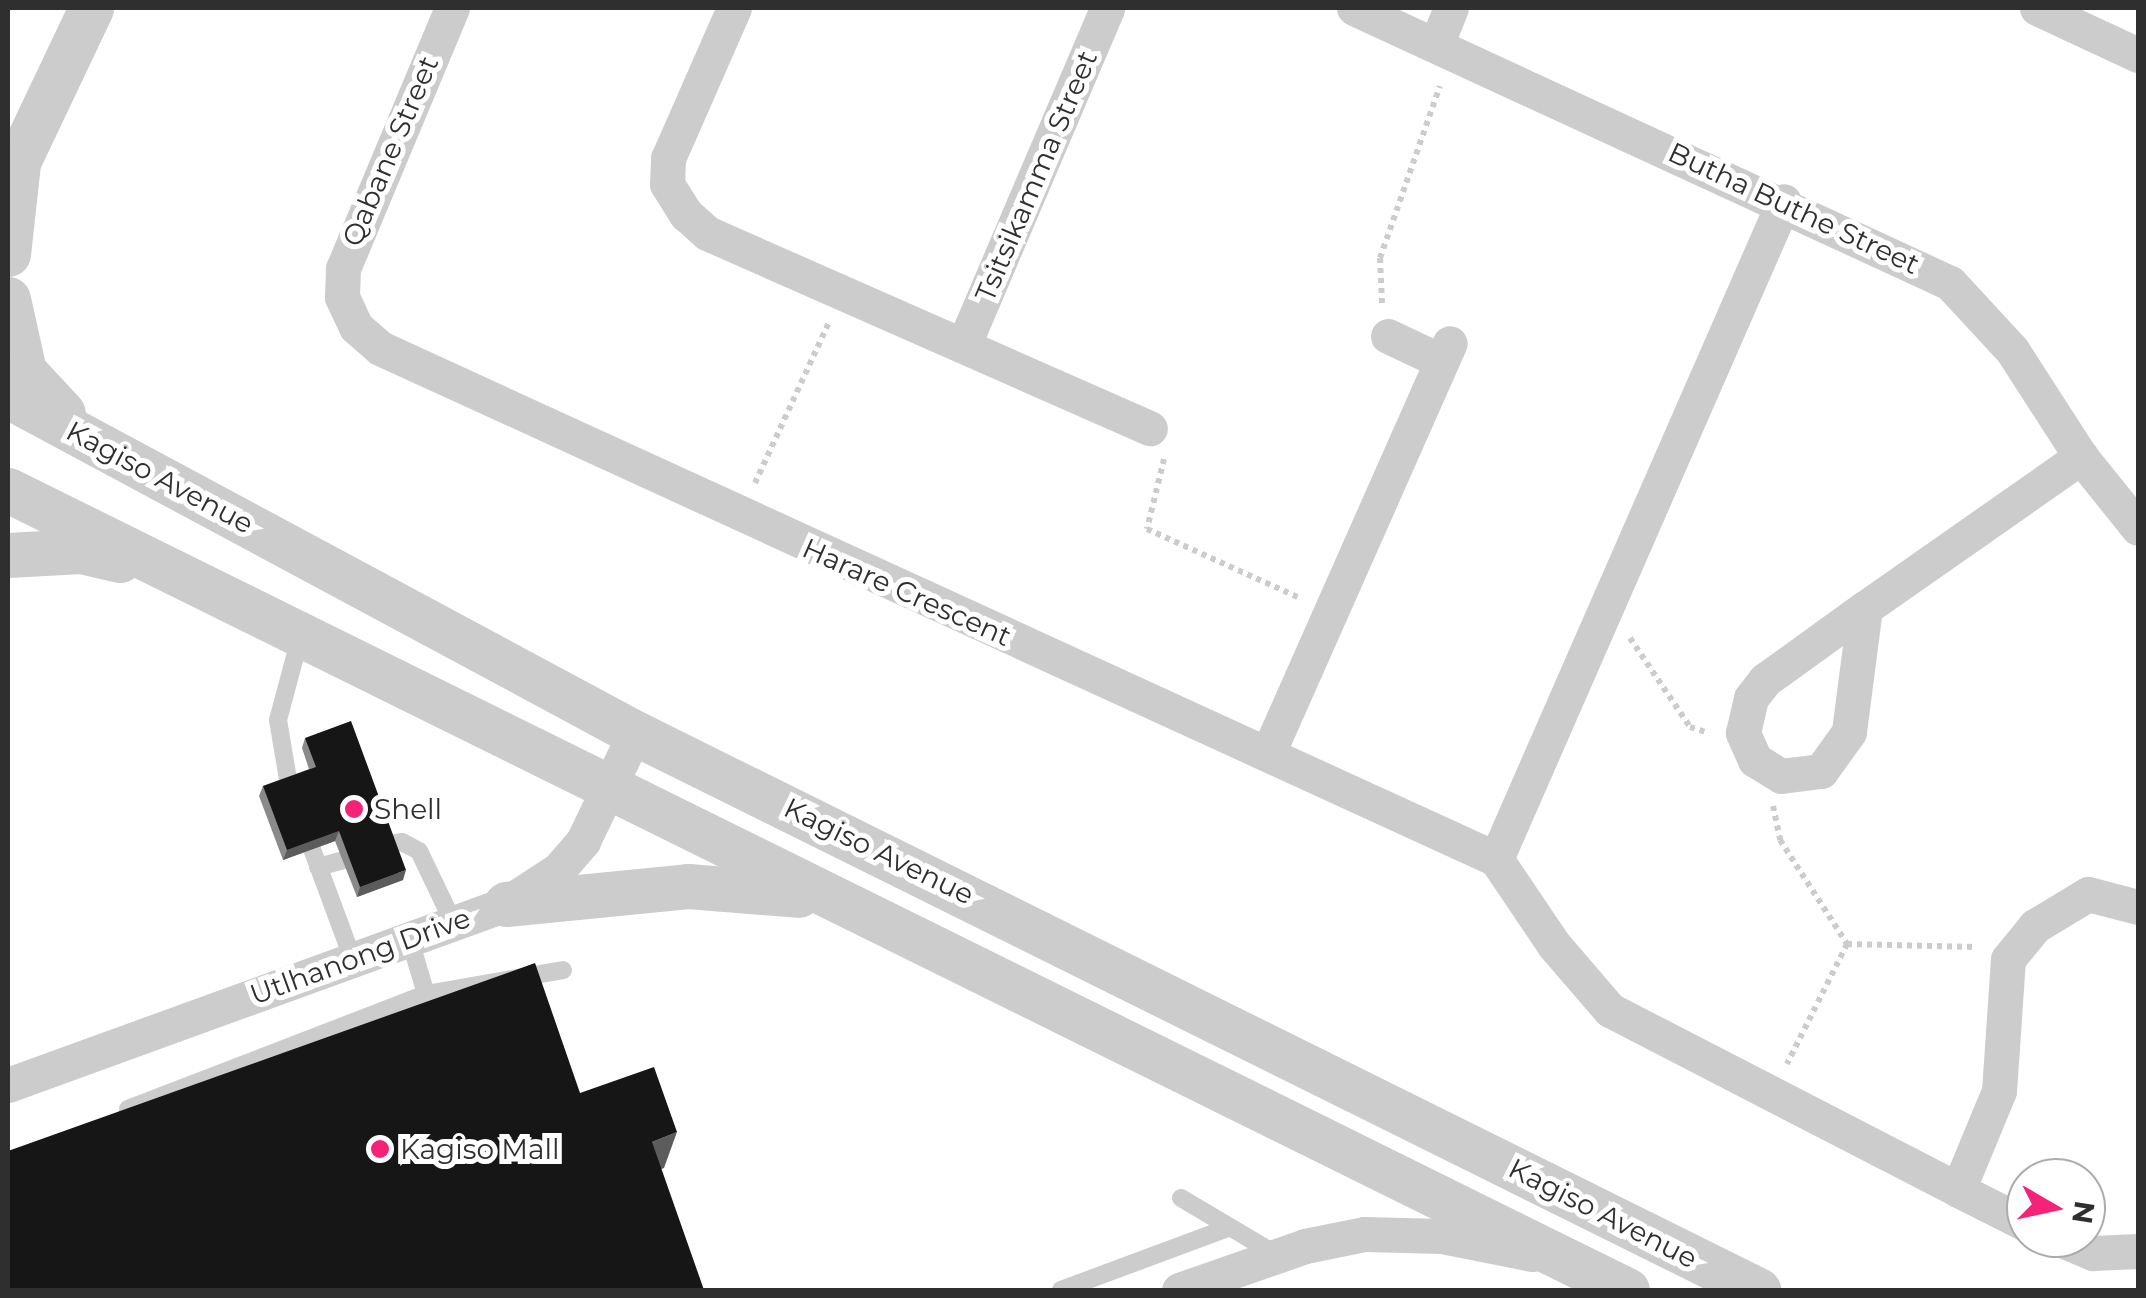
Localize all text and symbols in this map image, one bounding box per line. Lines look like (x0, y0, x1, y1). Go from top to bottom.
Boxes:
street label: Tsitsikamma Street (968, 45, 1104, 307)
street label: Qabane Street (335, 51, 445, 251)
street label: Butha Buthe Street (1663, 135, 1925, 281)
street label: Kagiso Avenue (61, 414, 259, 540)
street label: Harare Crescent (797, 531, 1017, 653)
street label: Kagiso Avenue (779, 791, 979, 911)
place label: Shell (374, 792, 442, 826)
marker: Shell (343, 798, 365, 820)
street label: Utlhanong Drive (245, 901, 475, 1011)
place label: Kagiso Mall (400, 1132, 560, 1166)
marker: Kagiso Mall (369, 1138, 391, 1160)
street label: Kagiso Avenue (1503, 1151, 1703, 1275)
north arrow (2006, 1158, 2106, 1258)
text: N (2065, 1199, 2102, 1226)

